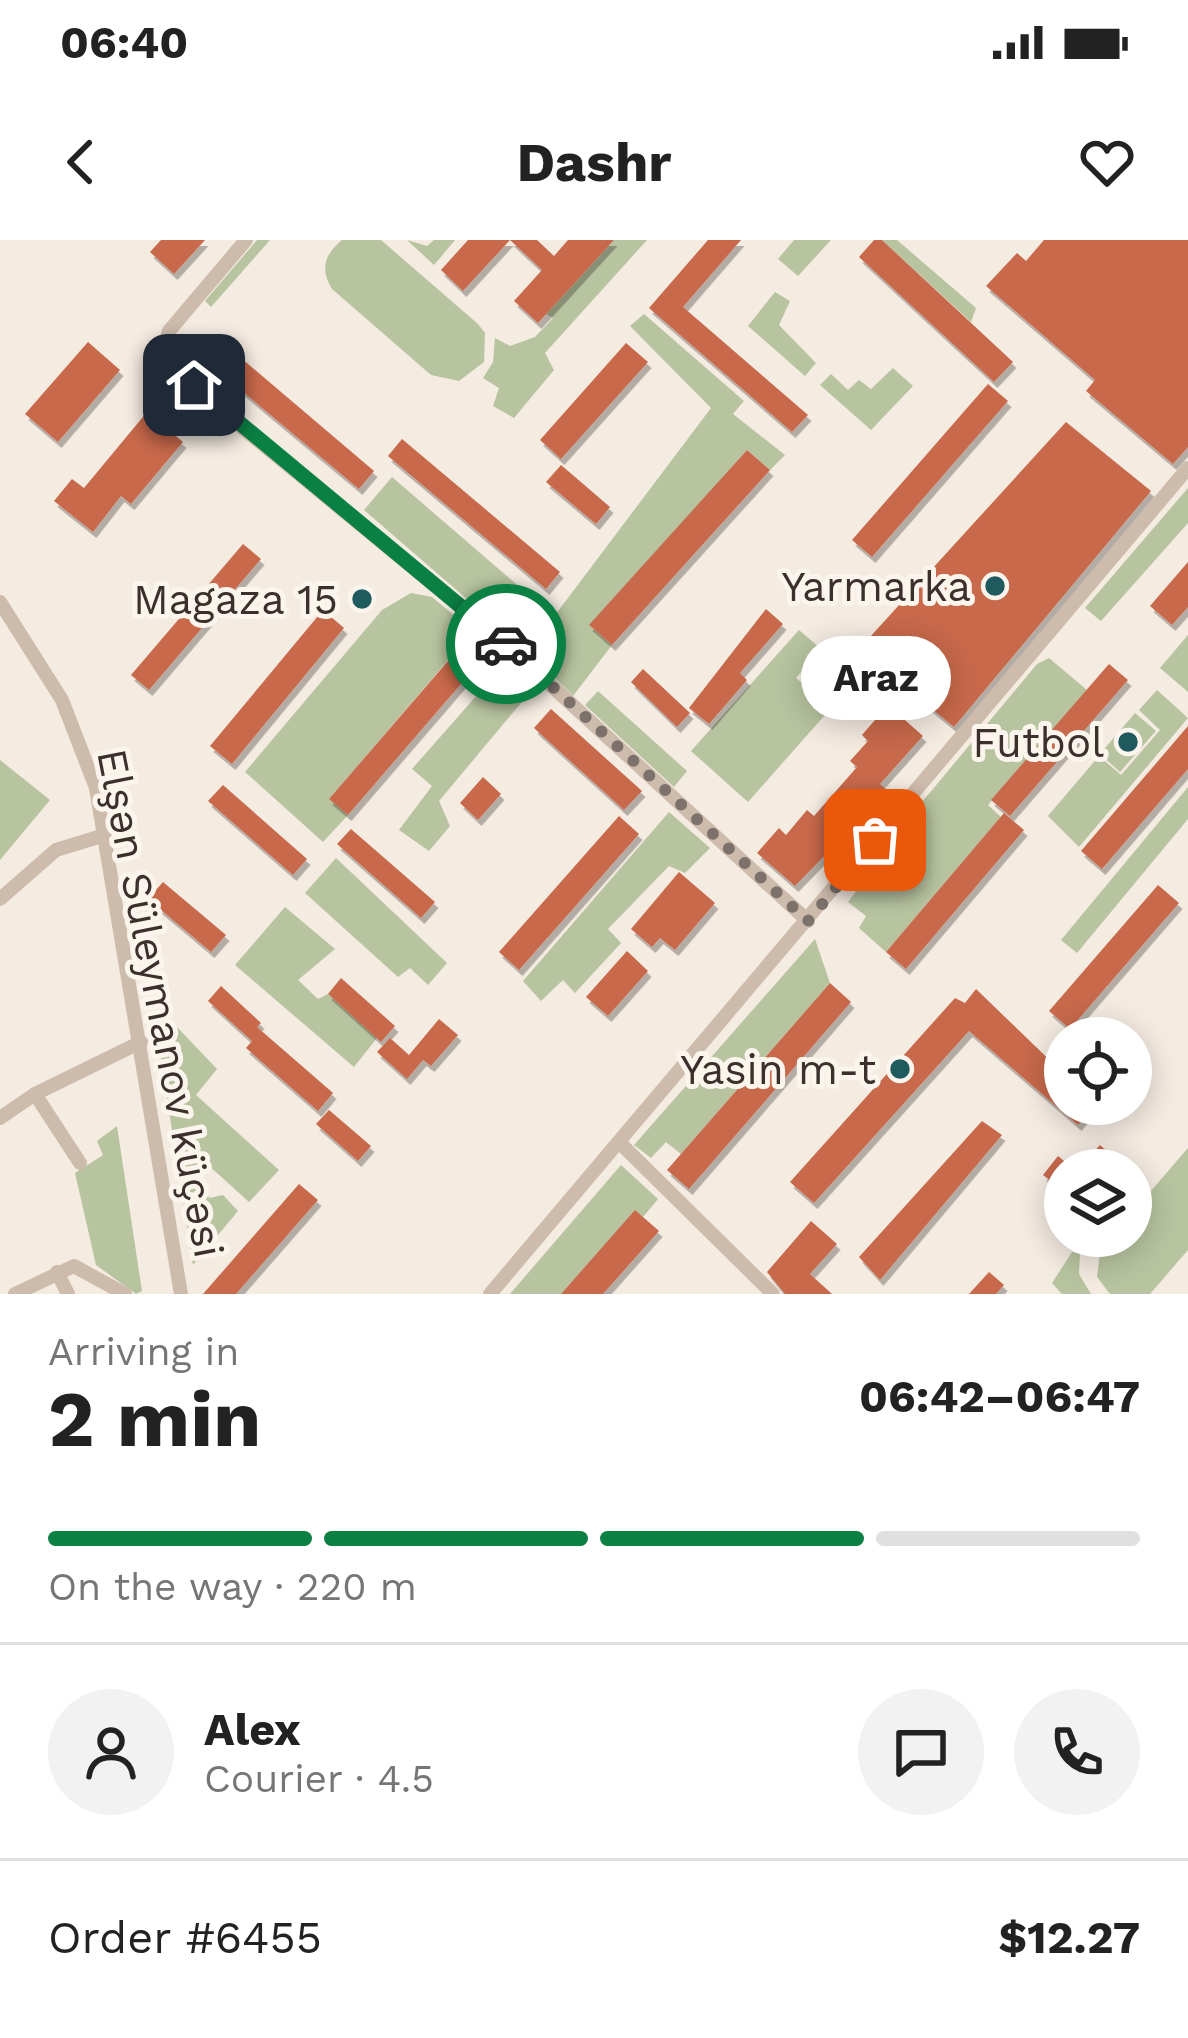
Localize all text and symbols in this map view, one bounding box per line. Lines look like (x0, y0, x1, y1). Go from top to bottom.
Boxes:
text: 06:40 (60, 16, 188, 69)
icon: back (48, 129, 114, 195)
icon: heart (1074, 129, 1140, 195)
text: Dashr (516, 131, 672, 194)
pin (143, 334, 245, 436)
icon: home (161, 352, 227, 418)
place label: Yarmarka (782, 562, 971, 611)
marker: Yarmarka (982, 573, 1008, 599)
place label: Magaza 15 (133, 575, 338, 624)
courier (446, 584, 566, 704)
marker: Magaza 15 (349, 586, 375, 612)
icon: car (473, 611, 539, 677)
callout: Araz (800, 636, 950, 720)
text: Araz (833, 655, 919, 700)
place label: Futbol (972, 718, 1104, 767)
marker: Futbol (1115, 729, 1141, 755)
street label: Elşən Süleymanov küçəsi (87, 744, 234, 1262)
pin (824, 789, 926, 891)
icon: bag (842, 807, 908, 873)
map controls (1044, 1017, 1152, 1257)
button: locate (1044, 1017, 1152, 1125)
place label: Yasin m-t (680, 1045, 876, 1094)
marker: Yasin m-t (887, 1056, 913, 1082)
button: layers (1044, 1149, 1152, 1257)
text: Arriving in (48, 1329, 239, 1374)
text: 06:42–06:47 (859, 1370, 1140, 1423)
text: 2 min (48, 1373, 261, 1465)
text: On the way · 220 m (48, 1564, 417, 1609)
button: person (48, 1689, 174, 1815)
button: chat (858, 1689, 984, 1815)
button: phone (1014, 1689, 1140, 1815)
text: Alex (204, 1703, 301, 1756)
text: Courier · 4.5 (204, 1756, 434, 1801)
text: Order #6455 (48, 1911, 322, 1964)
text: $12.27 (999, 1911, 1140, 1964)

